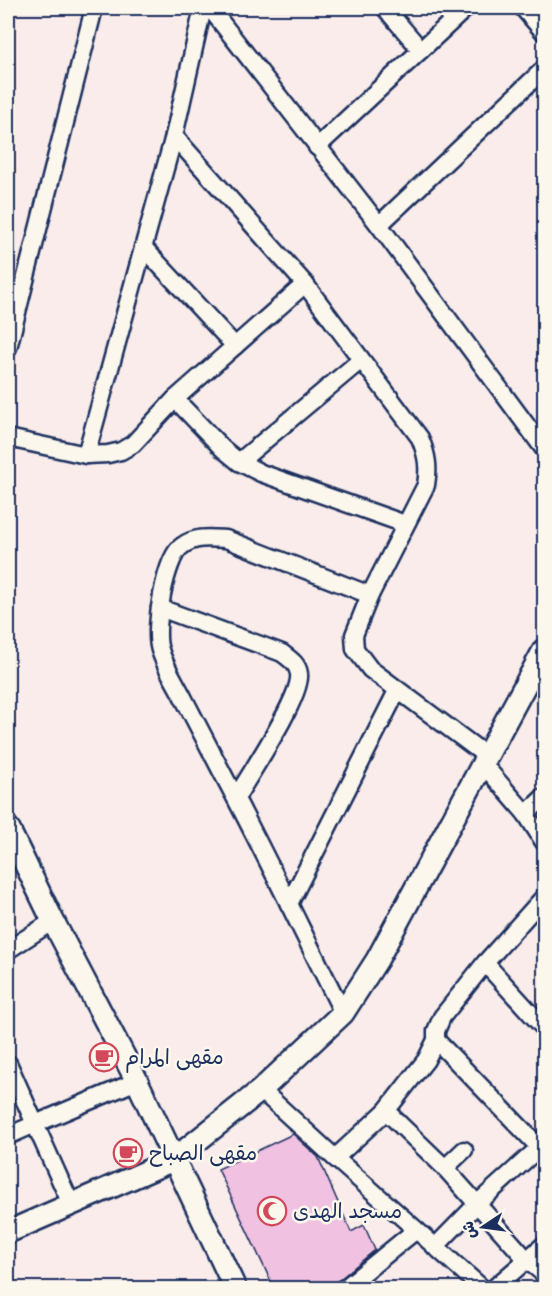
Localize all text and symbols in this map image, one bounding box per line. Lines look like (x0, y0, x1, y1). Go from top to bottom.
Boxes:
cafe icon: مقهى المرام (88, 1041, 120, 1073)
place label: مقهى المرام (125, 1044, 224, 1073)
cafe icon: مقهى الصباح (112, 1137, 144, 1169)
place label: مقهى الصباح (149, 1140, 257, 1168)
mosque icon: مسجد الهدى (256, 1195, 288, 1227)
north arrow (453, 1197, 513, 1257)
place label: مسجد الهدى (293, 1198, 402, 1226)
text: ش (458, 1219, 482, 1241)

